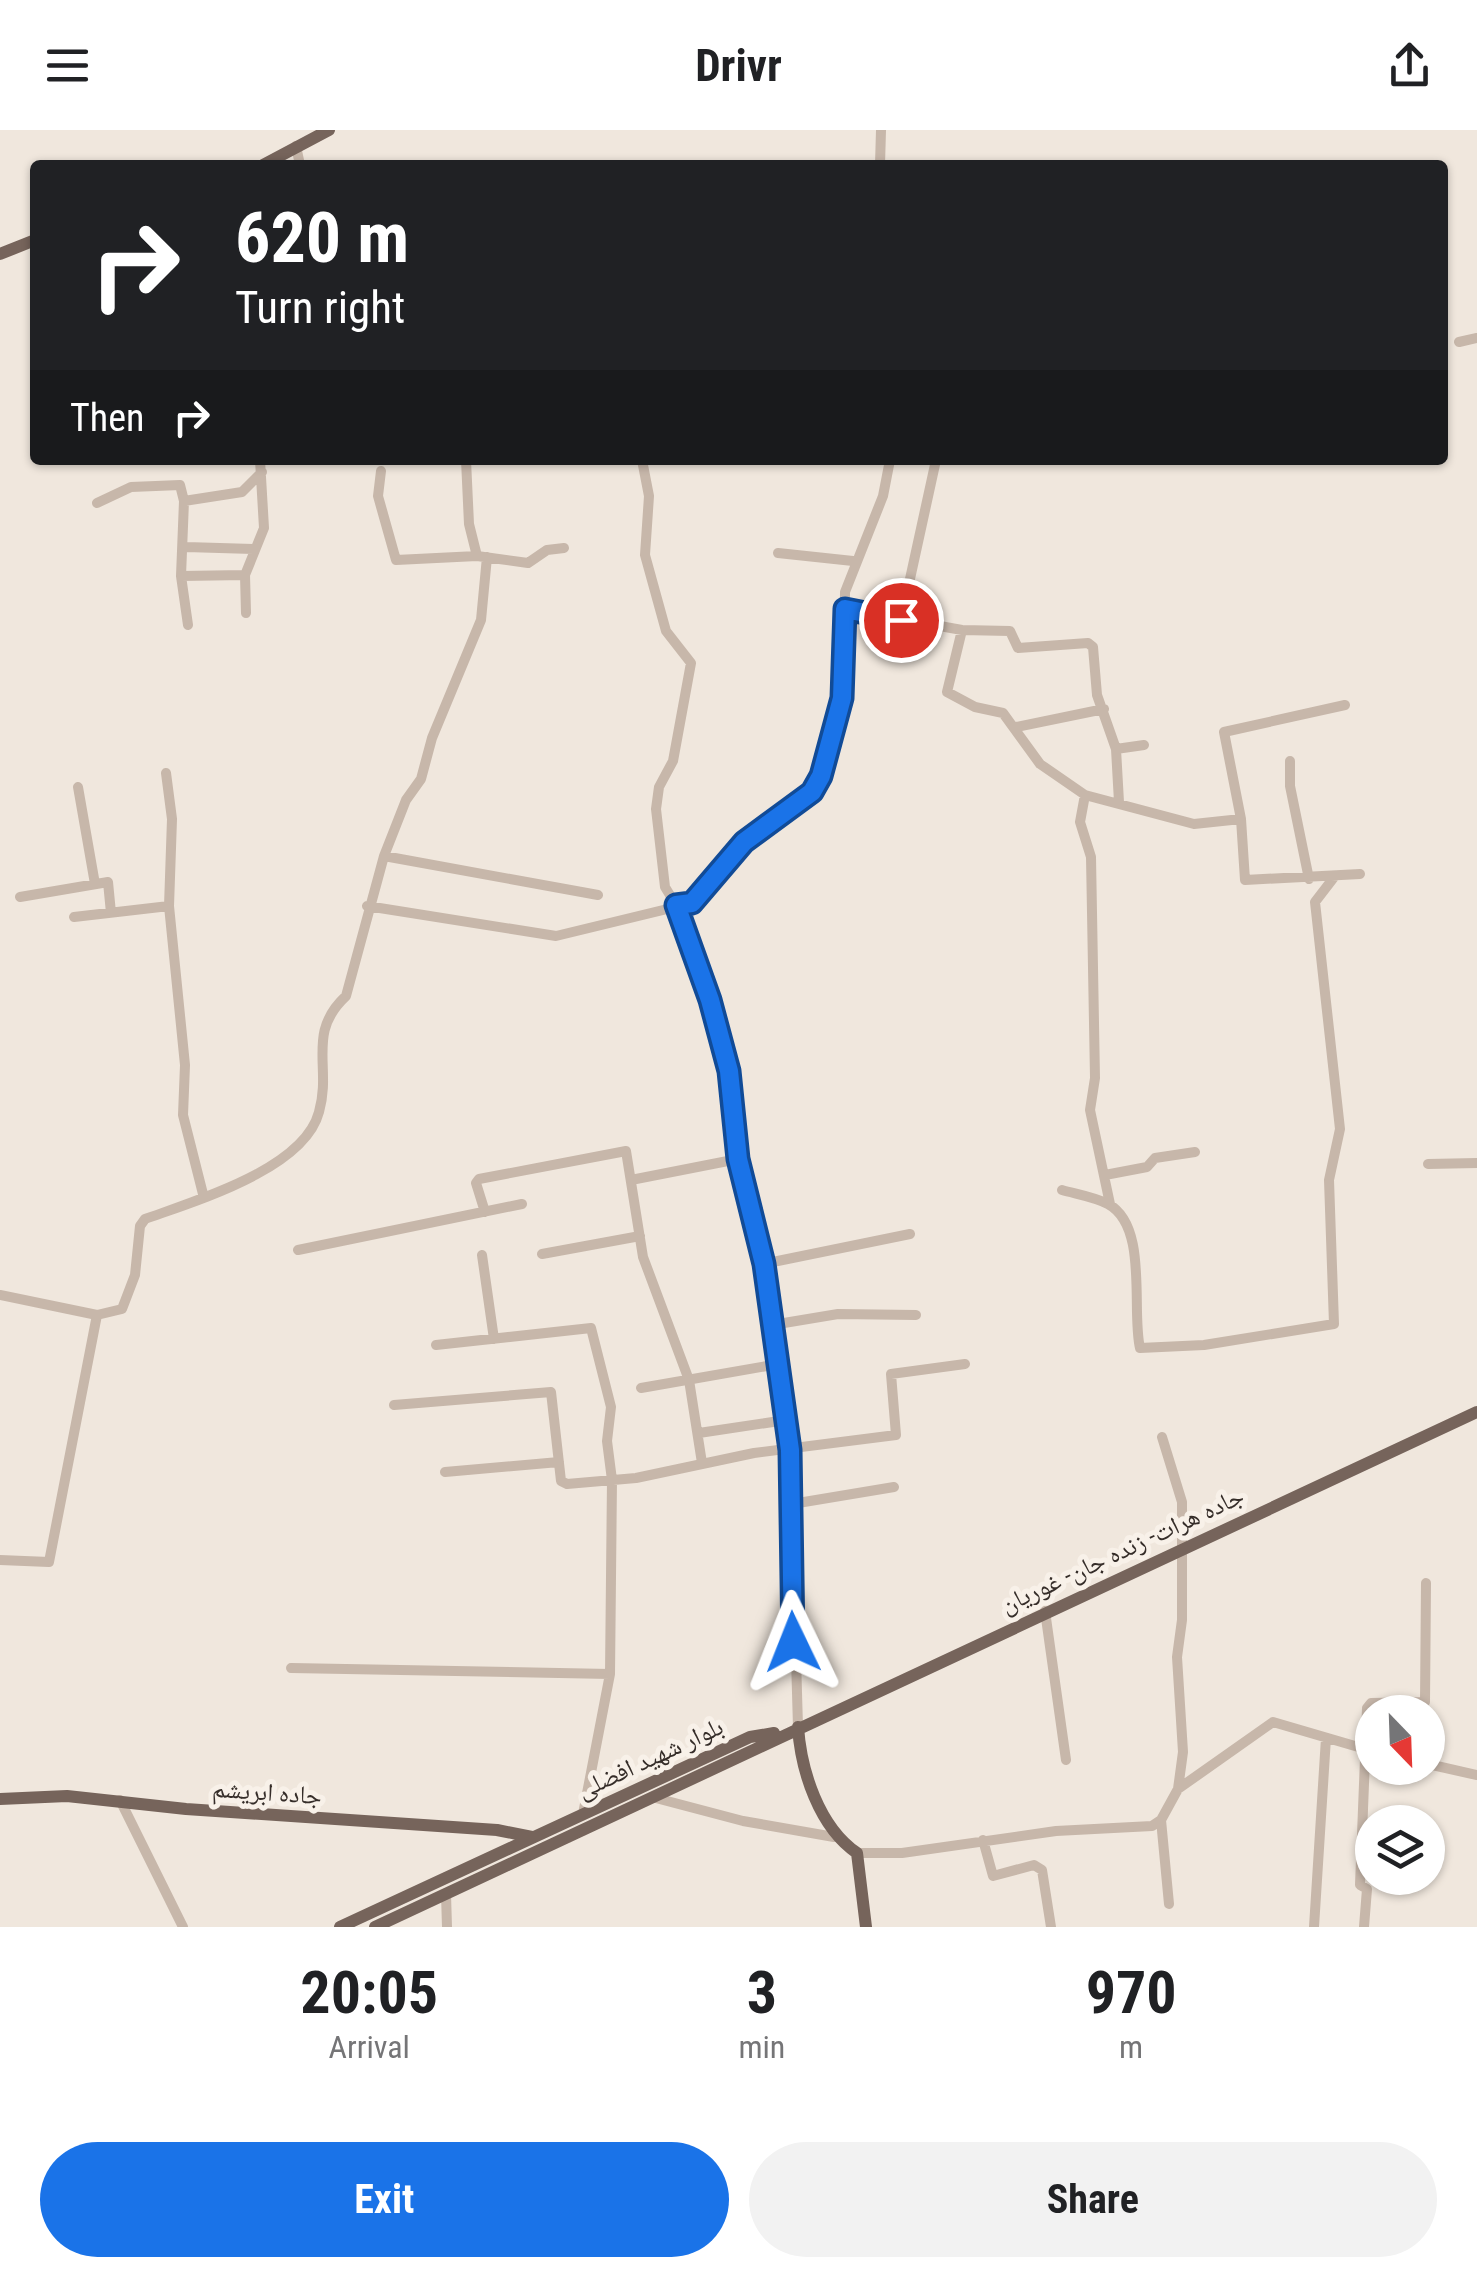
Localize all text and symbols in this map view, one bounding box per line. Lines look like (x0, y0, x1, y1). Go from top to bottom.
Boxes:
icon: menu (40, 38, 95, 93)
icon: share (1382, 38, 1437, 93)
text: Drivr (695, 39, 782, 92)
text: 620 m (235, 197, 409, 279)
icon: right (70, 200, 200, 330)
text: Turn right (235, 281, 405, 334)
icon: right (164, 390, 219, 445)
text: Then (70, 396, 144, 440)
pin (859, 578, 944, 663)
icon: arrive (874, 593, 929, 648)
street label: جاده هرات- زنده جان- غوریان (996, 1481, 1249, 1620)
position arrow (741, 1590, 845, 1694)
north arrow (1355, 1695, 1445, 1785)
map controls (1355, 1695, 1445, 1895)
street label: بلوار شهید افضلی (572, 1712, 728, 1805)
street label: جاده ابریشم (211, 1774, 323, 1812)
button: layers (1355, 1805, 1445, 1895)
text: 20:05 (300, 1957, 438, 2028)
text: 3 (747, 1957, 777, 2028)
text: 970 (1086, 1957, 1177, 2028)
text: Arrival (328, 2028, 410, 2066)
text: min (738, 2028, 785, 2066)
text: m (1119, 2028, 1143, 2066)
button: Exit (40, 2142, 729, 2257)
button: Share (749, 2142, 1437, 2257)

